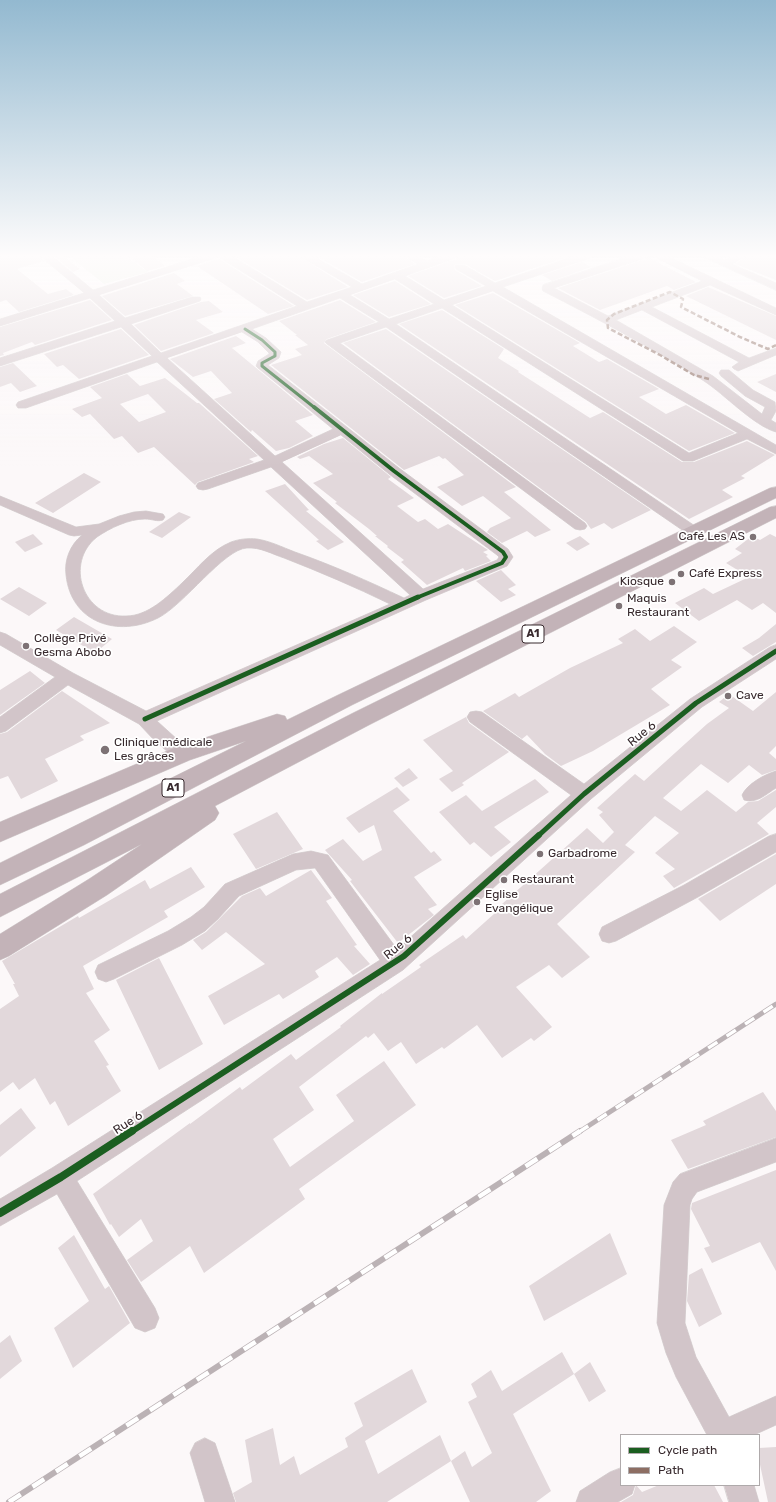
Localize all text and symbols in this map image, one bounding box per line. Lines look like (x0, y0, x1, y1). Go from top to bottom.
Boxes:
place label: Café Les AS (678, 530, 745, 544)
marker: Café Les AS (748, 532, 758, 542)
place label: Café Express (689, 567, 762, 581)
marker: Café Express (676, 569, 686, 579)
place label: Kiosque (620, 575, 664, 589)
marker: Kiosque (667, 577, 677, 587)
place label: Maquis Restaurant (627, 592, 689, 620)
marker: Maquis Restaurant (614, 601, 624, 611)
road number: A1 (522, 625, 544, 643)
place label: Collège Privé Gesma Abobo (34, 632, 111, 660)
marker: Collège Privé Gesma Abobo (21, 641, 31, 651)
place label: Cave (736, 689, 764, 703)
marker: Cave (723, 691, 733, 701)
street label: Rue 6 (625, 718, 659, 750)
place label: Clinique médicale Les grâces (114, 736, 212, 764)
marker: Clinique médicale Les grâces (99, 744, 111, 756)
road number: A1 (162, 779, 184, 797)
place label: Garbadrome (548, 847, 617, 861)
marker: Garbadrome (535, 849, 545, 859)
place label: Restaurant (512, 873, 574, 887)
marker: Restaurant (499, 875, 509, 885)
place label: Eglise Evangélique (485, 888, 553, 916)
marker: Eglise Evangélique (472, 897, 482, 907)
street label: Rue 6 (381, 931, 415, 963)
street label: Rue 6 (111, 1108, 145, 1138)
legend (620, 1434, 760, 1486)
text: Cycle path (658, 1443, 717, 1457)
text: Path (658, 1463, 684, 1477)

